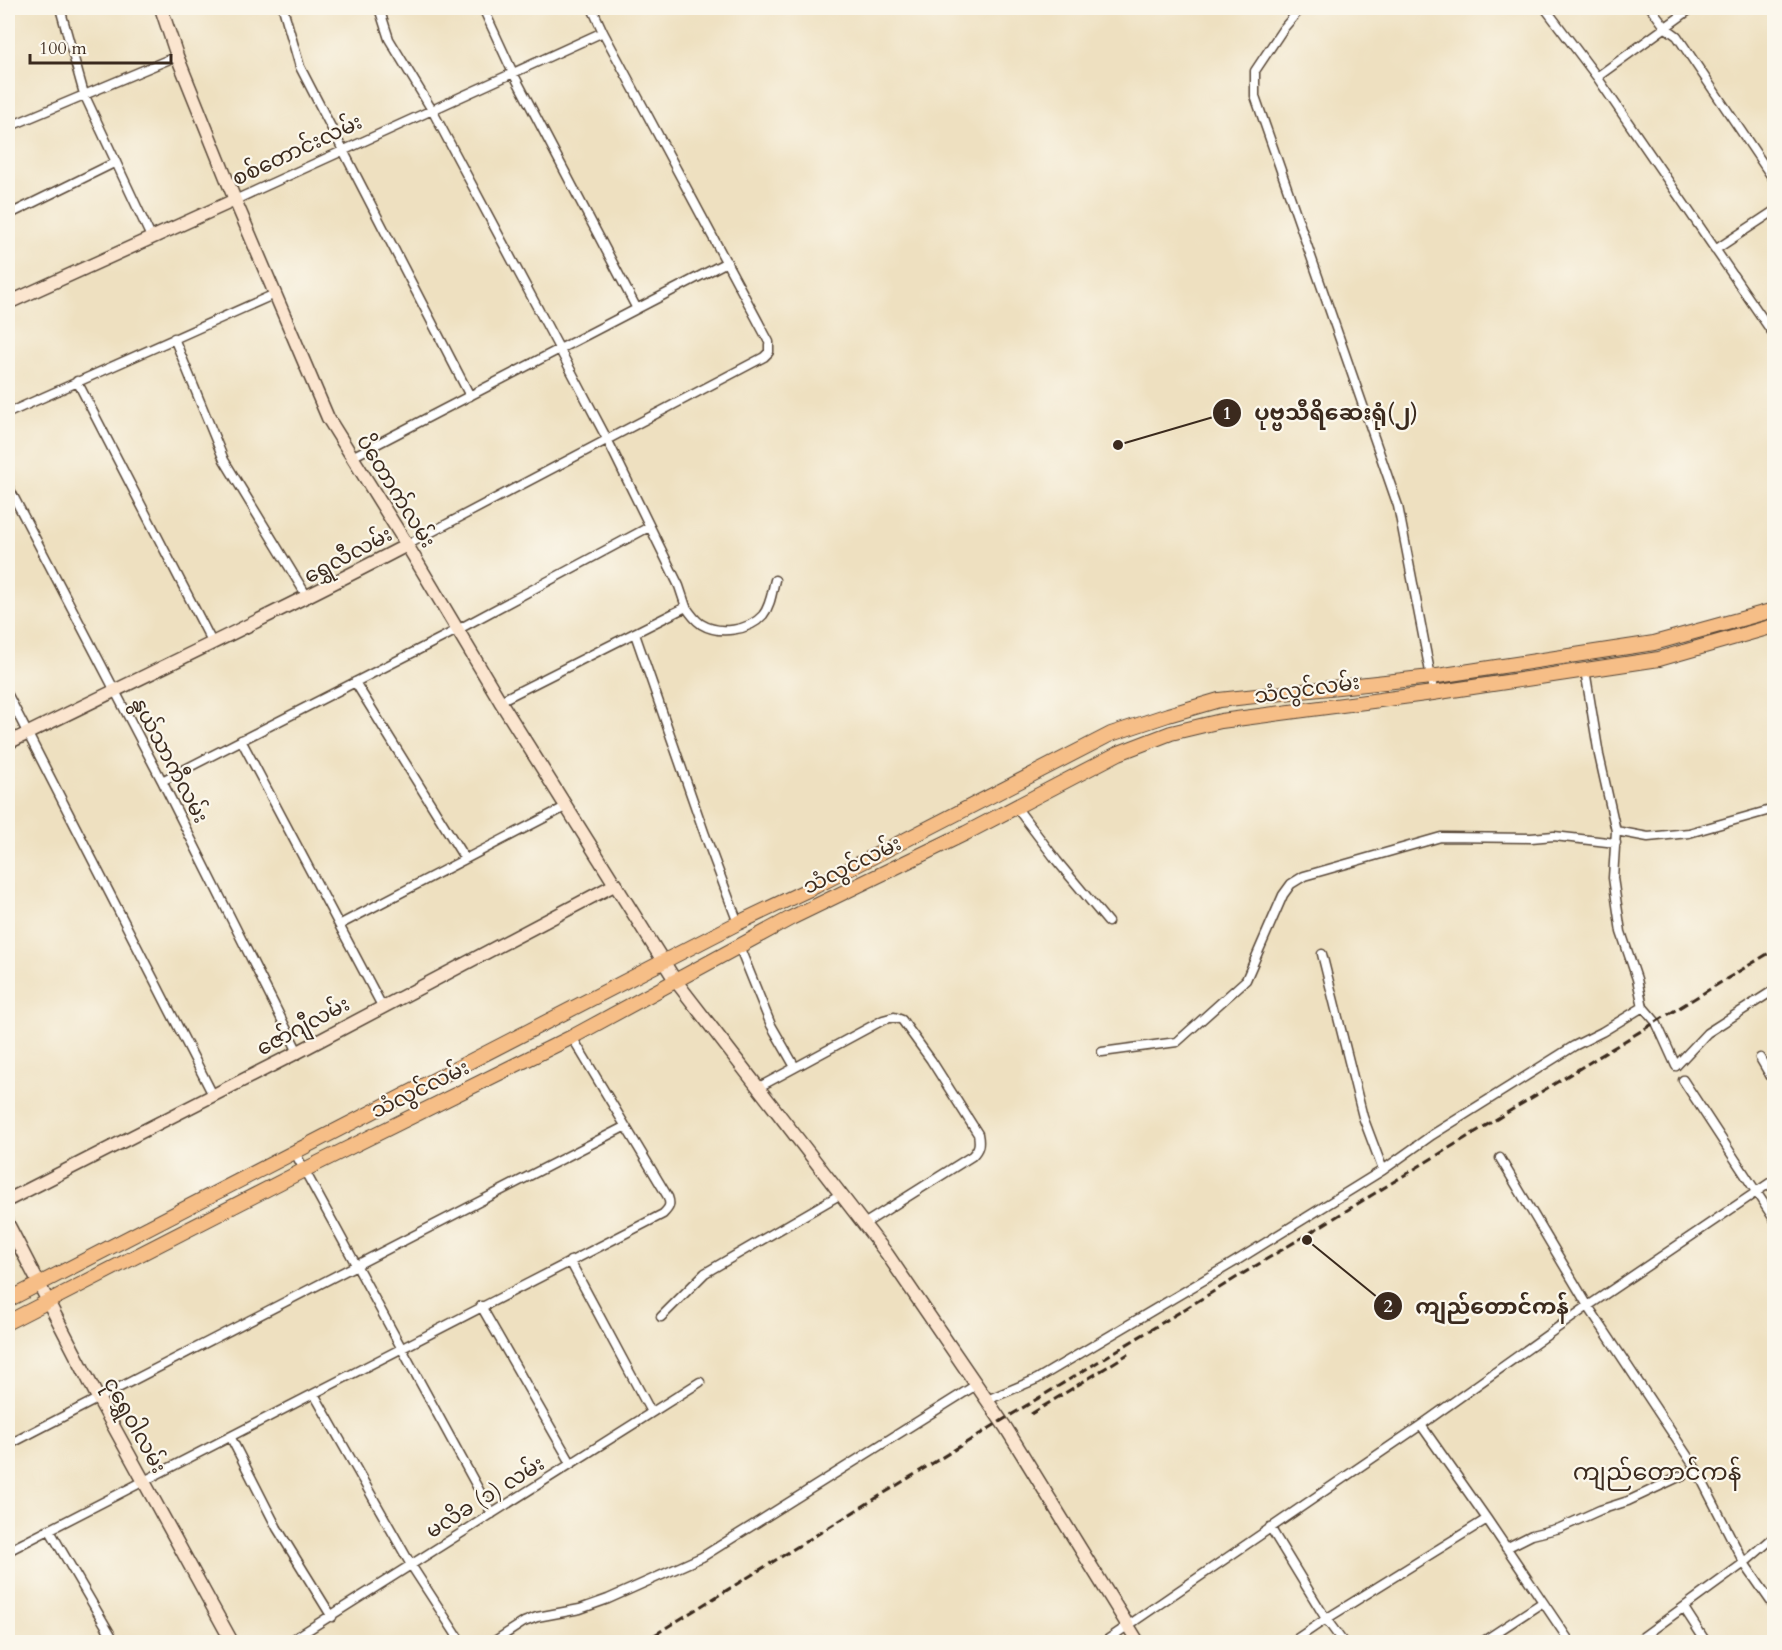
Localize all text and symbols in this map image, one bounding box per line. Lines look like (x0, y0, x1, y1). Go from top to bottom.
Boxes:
scale bar (30, 27, 171, 65)
text: 100 m (39, 36, 87, 61)
street label: စစ်တောင်းလမ်း (227, 106, 367, 193)
callout: ပုဗ္ဗသီရိဆေးရုံ(၂) (1212, 393, 1430, 433)
text: ပုဗ္ဗသီရိဆေးရုံ(၂) (1254, 398, 1418, 431)
text: 1 (1222, 401, 1232, 426)
street label: ပိတောက်လမ်း (349, 428, 444, 554)
street label: ရွှေလီလမ်း (298, 518, 398, 593)
street label: သံလွင်လမ်း (1252, 666, 1362, 712)
street label: နွယ်သာကီလမ်း (123, 691, 217, 829)
street label: သံလွင်လမ်း (797, 827, 907, 903)
street label: ဇော်ဂျီလမ်း (251, 988, 356, 1066)
street label: သံလွင်လမ်း (365, 1051, 475, 1127)
callout: ကျည်တောင်ကန် (1373, 1286, 1581, 1326)
text: ကျည်တောင်ကန် (1415, 1291, 1569, 1325)
text: 2 (1383, 1294, 1393, 1319)
street label: ငုရွှေဝါလမ်း (94, 1371, 175, 1480)
street label: မလိခ (၁) လမ်း (419, 1448, 550, 1545)
district label: ကျည်တောင်ကန် (1573, 1456, 1741, 1491)

